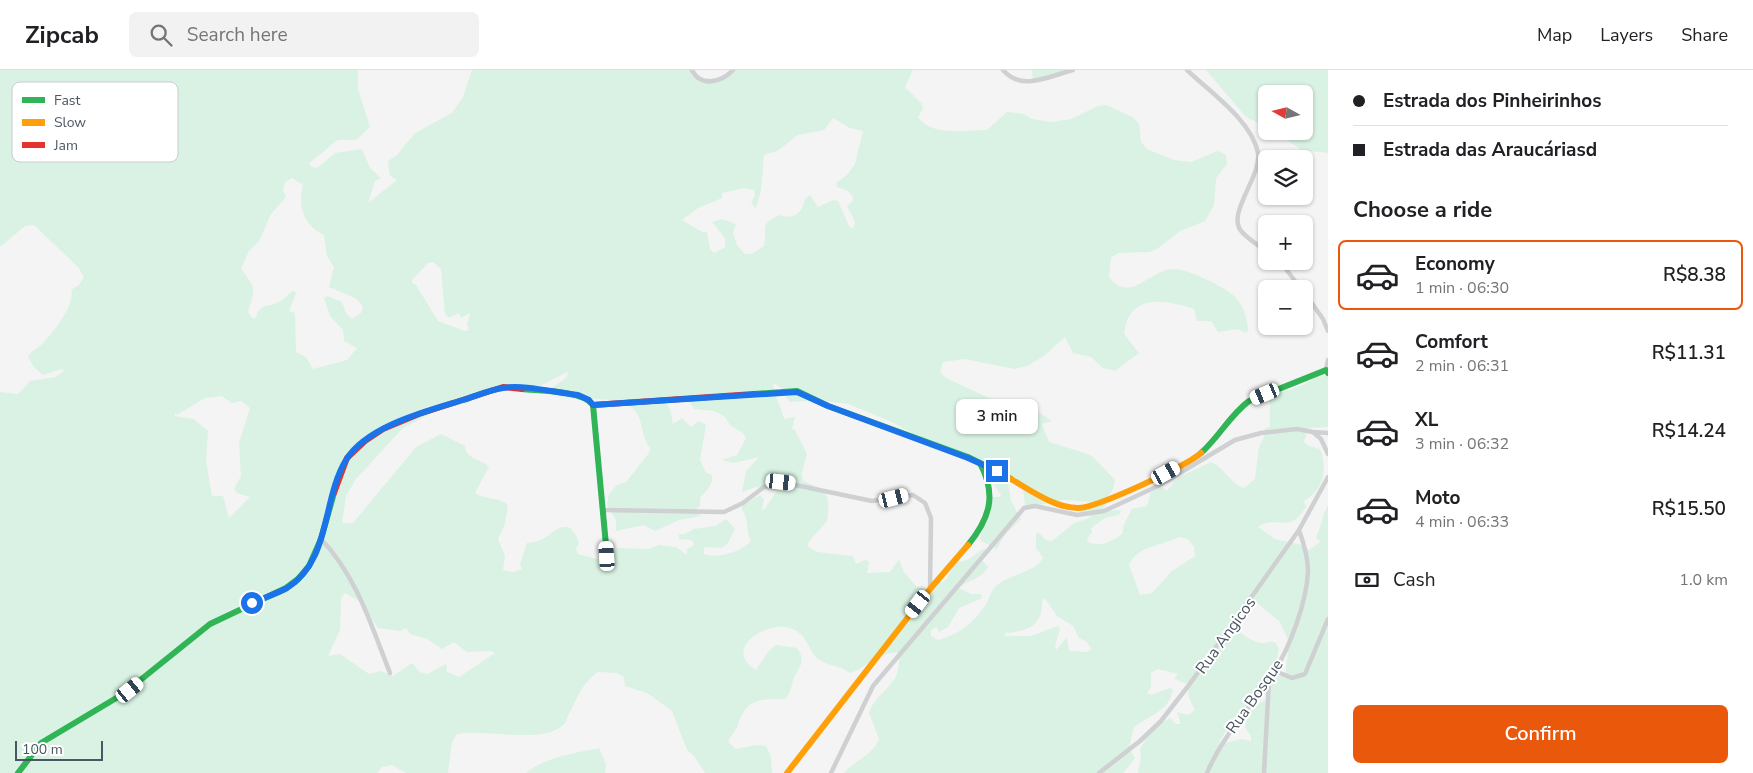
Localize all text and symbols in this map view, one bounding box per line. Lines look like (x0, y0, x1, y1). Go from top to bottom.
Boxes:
search box (129, 12, 479, 57)
text: Zipcab (25, 19, 99, 51)
icon: search (147, 21, 175, 49)
text: Search here (187, 22, 288, 48)
text: Map (1537, 23, 1572, 47)
text: Layers (1600, 23, 1653, 47)
text: Share (1681, 23, 1728, 47)
legend (12, 82, 178, 162)
north arrow (1258, 85, 1312, 140)
map controls (1258, 85, 1313, 335)
text: Estrada dos Pinheirinhos (1383, 88, 1601, 114)
text: Fast (54, 91, 80, 110)
text: Slow (54, 113, 86, 132)
text: Jam (53, 136, 78, 155)
text: Estrada das Araucáriasd (1383, 137, 1597, 163)
button: layers (1258, 150, 1313, 205)
text: Choose a ride (1353, 195, 1492, 225)
button: + (1258, 215, 1313, 270)
text: Economy (1415, 251, 1495, 277)
icon: car (1355, 253, 1400, 298)
text: R$8.38 (1663, 262, 1726, 288)
text: 1 min · 06:30 (1415, 277, 1509, 299)
button: − (1258, 280, 1313, 335)
text: Comfort (1415, 329, 1488, 355)
icon: car (1355, 331, 1400, 376)
text: R$11.31 (1652, 340, 1726, 366)
text: 2 min · 06:31 (1415, 355, 1509, 377)
car (1248, 381, 1281, 407)
callout: 3 min (956, 398, 1038, 434)
text: 3 min (977, 405, 1017, 427)
text: XL (1415, 407, 1438, 433)
icon: car (1355, 409, 1400, 454)
text: R$14.24 (1652, 418, 1726, 444)
text: 3 min · 06:32 (1415, 433, 1509, 455)
car (1149, 459, 1182, 487)
route end (986, 460, 1008, 482)
car (765, 473, 796, 491)
text: Moto (1415, 485, 1461, 511)
car (877, 487, 910, 509)
icon: car (1355, 487, 1400, 532)
text: R$15.50 (1652, 496, 1726, 522)
text: 4 min · 06:33 (1415, 511, 1509, 533)
car (598, 541, 615, 571)
icon: cash (1353, 566, 1381, 594)
text: Cash (1393, 567, 1435, 593)
text: 1.0 km (1679, 569, 1728, 591)
car (902, 588, 933, 620)
route start (241, 592, 263, 614)
street label: Rua Angicos (1190, 593, 1261, 678)
street label: Rua Bosque (1221, 655, 1289, 738)
car (113, 675, 146, 705)
button: Confirm (1353, 705, 1728, 763)
scale bar (15, 738, 102, 761)
text: 100 m (22, 740, 63, 759)

